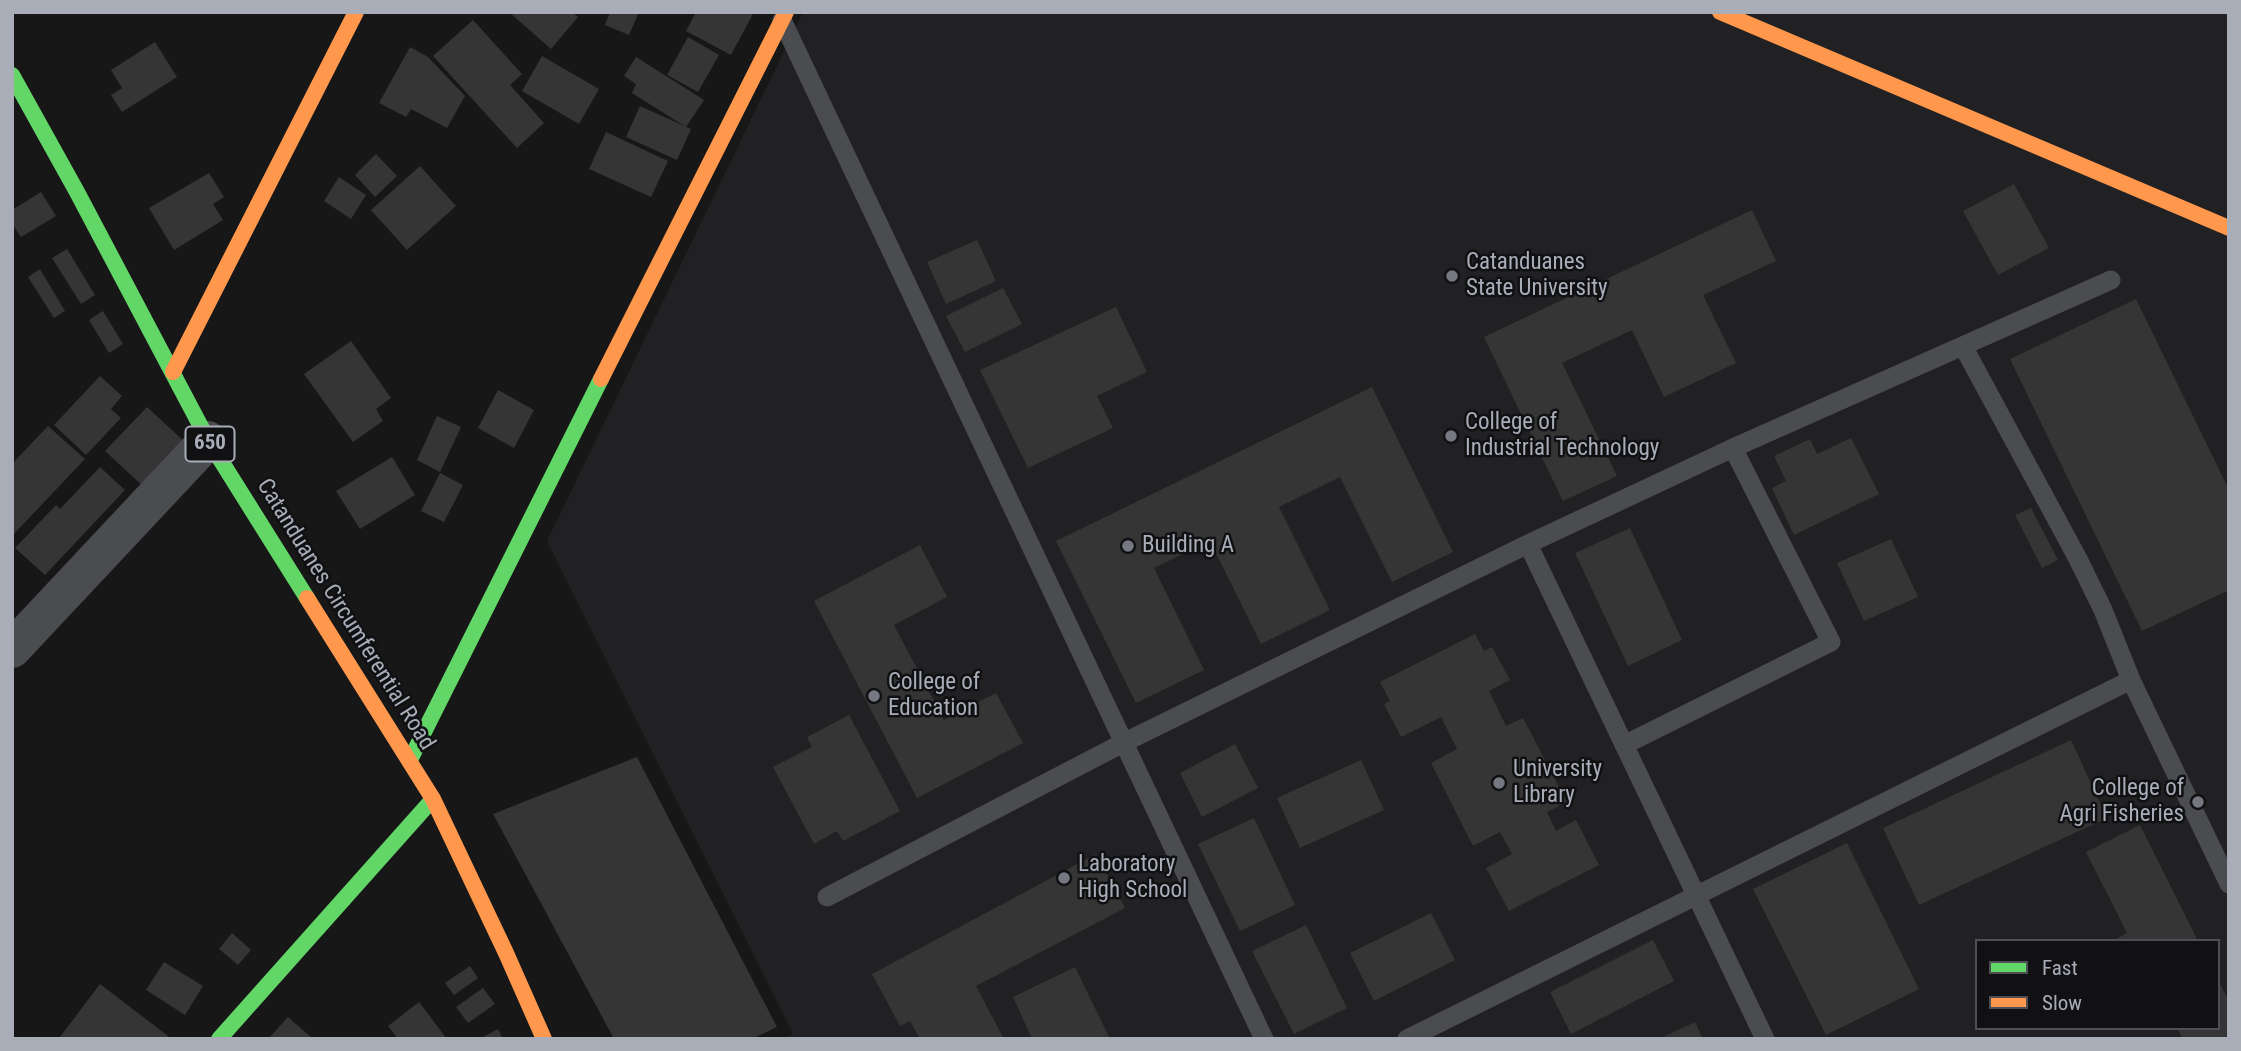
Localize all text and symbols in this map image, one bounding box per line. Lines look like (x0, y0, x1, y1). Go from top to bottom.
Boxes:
place label: Catanduanes State University (1466, 249, 1608, 303)
marker: Catanduanes State University (1444, 268, 1460, 284)
place label: College of Industrial Technology (1465, 409, 1659, 463)
road number: 650 (186, 426, 234, 462)
marker: College of Industrial Technology (1443, 428, 1459, 444)
street label: Catanduanes Circumferential Road (250, 474, 440, 756)
place label: Building A (1142, 532, 1234, 560)
marker: Building A (1120, 538, 1136, 554)
place label: College of Education (888, 669, 980, 723)
marker: College of Education (866, 688, 882, 704)
place label: University Library (1513, 756, 1602, 810)
marker: University Library (1491, 775, 1507, 791)
place label: College of Agri Fisheries (2060, 775, 2184, 829)
marker: College of Agri Fisheries (2190, 794, 2206, 810)
place label: Laboratory High School (1078, 851, 1187, 905)
marker: Laboratory High School (1056, 870, 1072, 886)
legend (1975, 939, 2220, 1030)
text: Fast (2042, 956, 2078, 980)
text: Slow (2042, 991, 2082, 1015)

